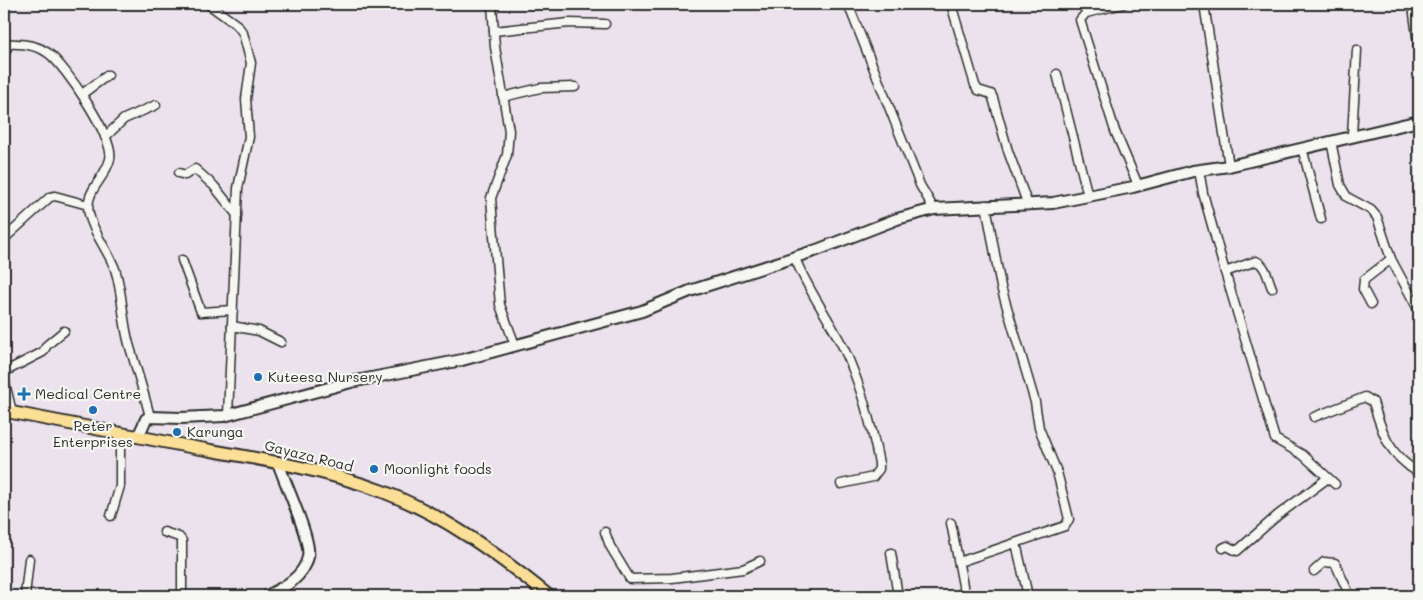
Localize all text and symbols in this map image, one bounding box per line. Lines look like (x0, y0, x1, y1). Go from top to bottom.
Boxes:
place label: Kuteesa Nursery (268, 367, 382, 386)
marker: Kuteesa Nursery (252, 371, 264, 383)
place label: Medical Centre (35, 384, 141, 403)
marker: Medical Centre (17, 387, 31, 401)
marker: Peter Enterprises (87, 404, 99, 416)
place label: Peter Enterprises (53, 416, 133, 451)
place label: Karunga (187, 422, 244, 441)
marker: Karunga (171, 426, 183, 438)
street label: Gayaza Road (263, 435, 356, 476)
place label: Moonlight foods (384, 459, 492, 478)
marker: Moonlight foods (368, 463, 380, 475)

